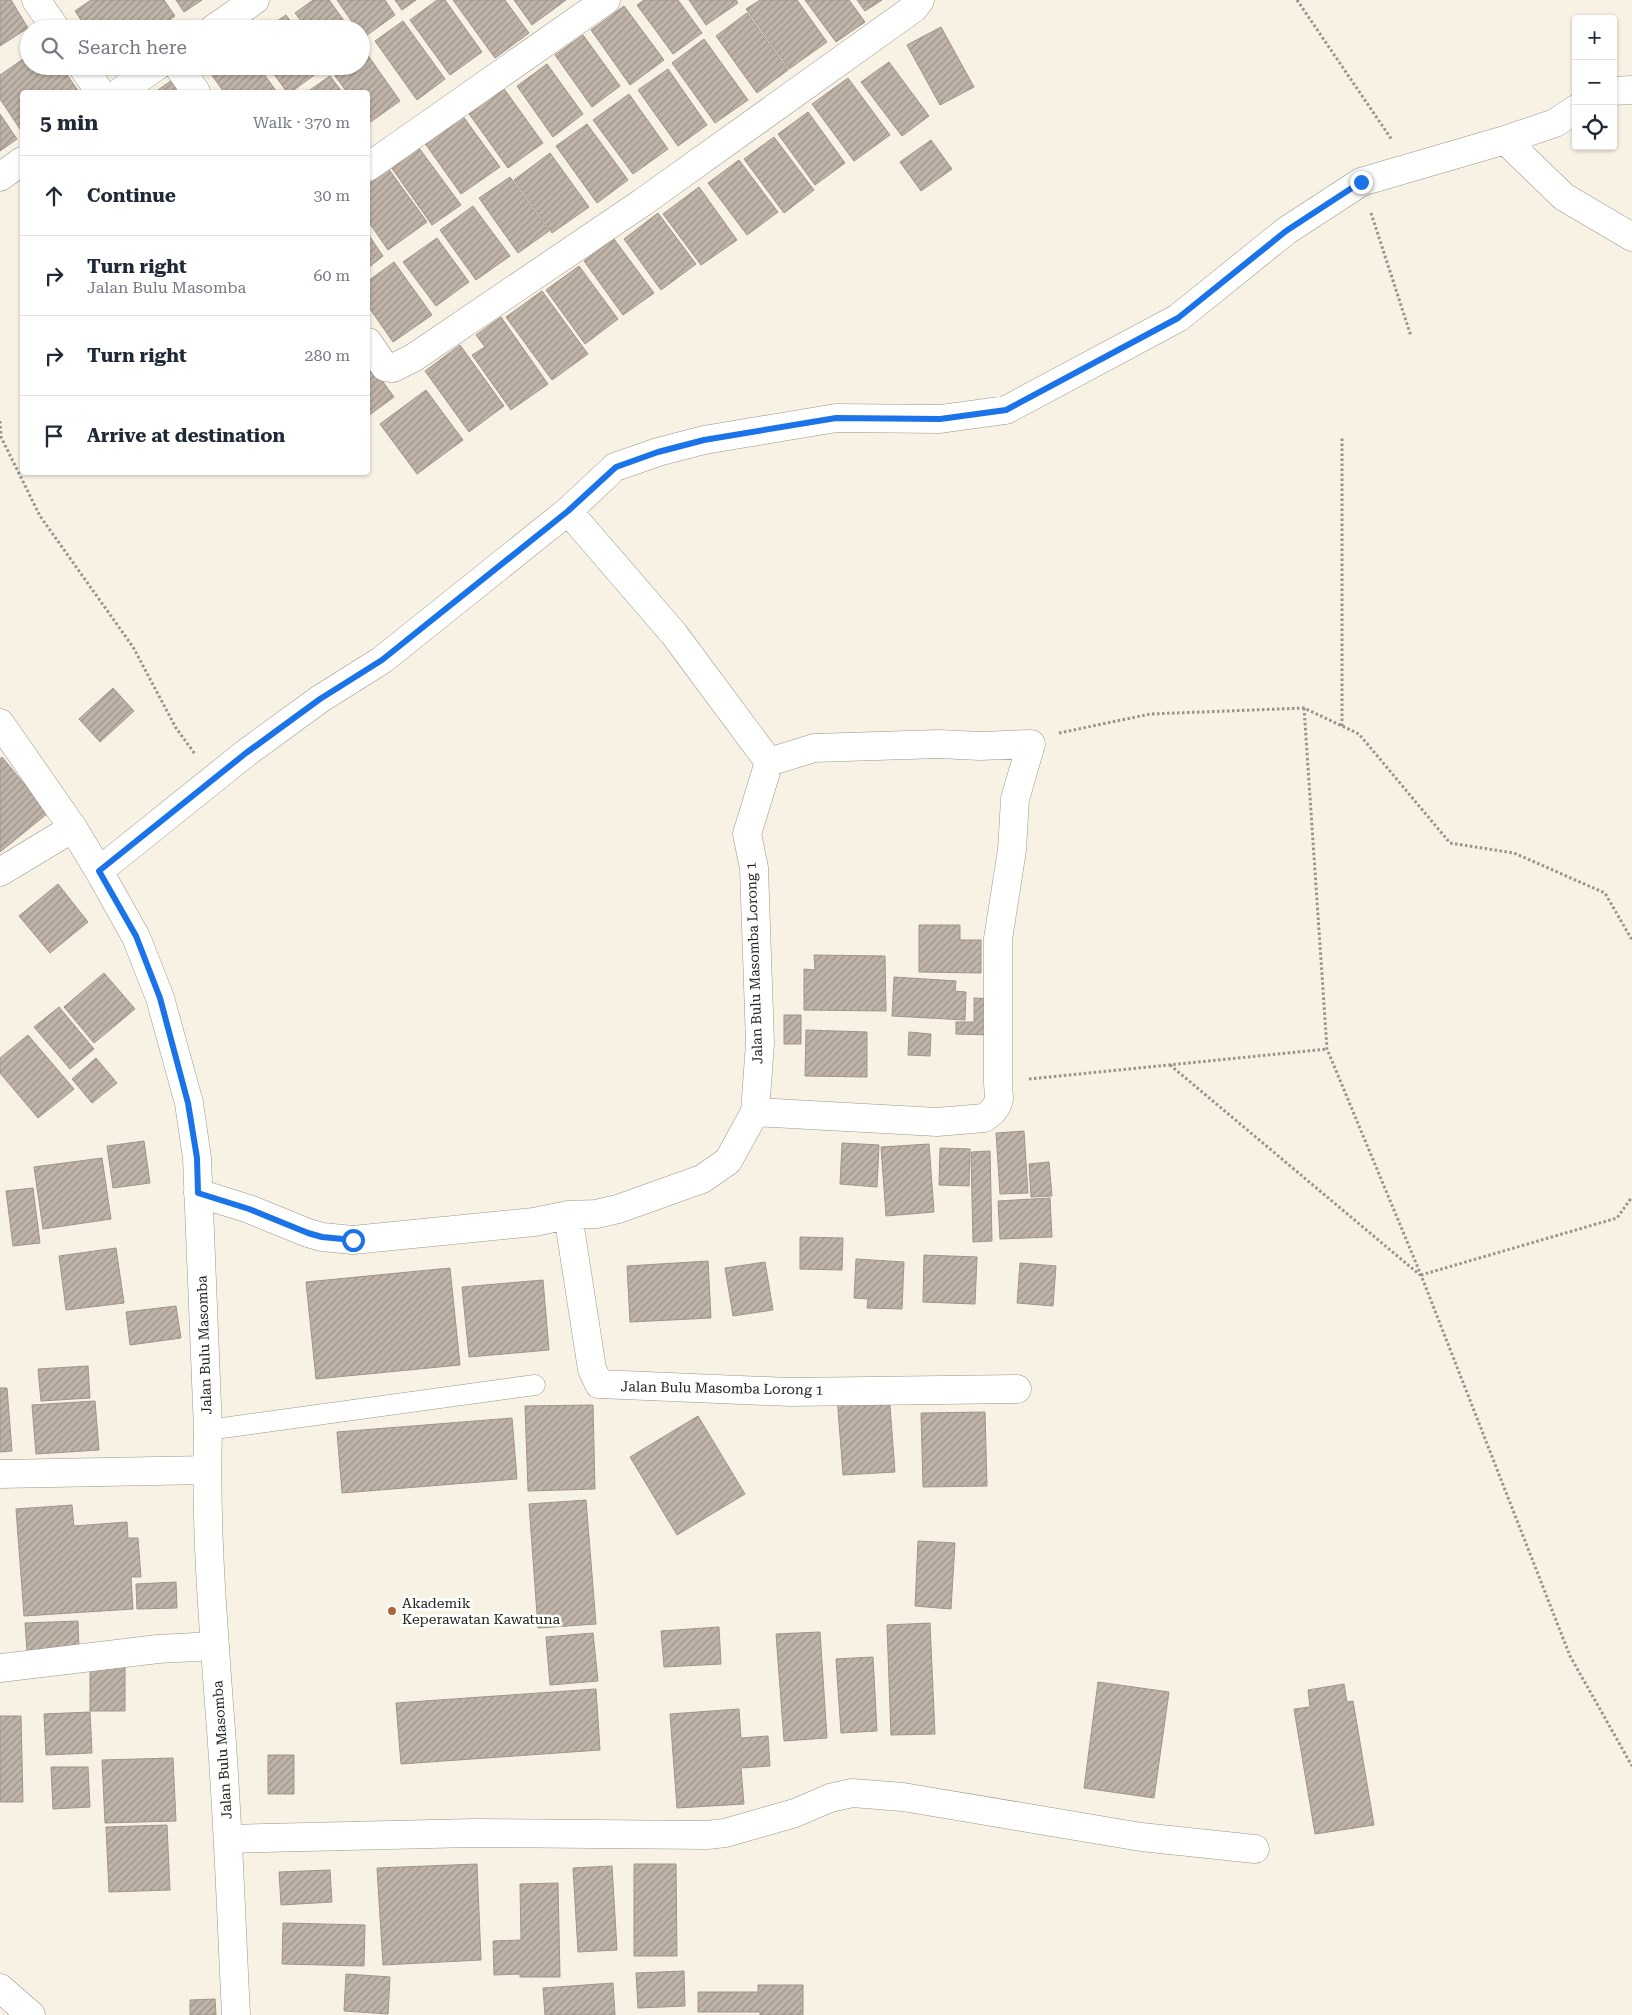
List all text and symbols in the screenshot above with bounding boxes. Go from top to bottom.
map controls [1572,15,1617,150]
button: + [1572,15,1617,60]
search box [20,20,370,75]
icon: search [38,34,66,62]
text: Search here [78,36,187,59]
button: − [1572,60,1617,105]
button: locate [1572,105,1617,150]
text: 5 min [40,111,98,135]
text: Walk · 370 m [253,113,350,132]
route end [1350,171,1373,194]
icon: ahead [40,182,68,210]
text: Continue [87,184,176,207]
text: 30 m [313,186,350,205]
text: Turn right [87,255,187,278]
icon: right [40,262,68,290]
text: 60 m [313,266,350,285]
text: Jalan Bulu Masomba [87,278,246,297]
icon: right [40,342,68,370]
text: Turn right [87,344,187,367]
text: 280 m [304,346,350,365]
icon: arrive [40,422,68,450]
text: Arrive at destination [87,424,285,447]
street label: Jalan Bulu Masomba Lorong 1 [742,861,766,1065]
route start [342,1229,365,1252]
street label: Jalan Bulu Masomba [194,1275,214,1415]
street label: Jalan Bulu Masomba Lorong 1 [621,1378,824,1398]
place label: Akademik Keperawatan Kawatuna [402,1595,561,1627]
marker: Akademik Keperawatan Kawatuna [386,1605,398,1617]
street label: Jalan Bulu Masomba [209,1680,235,1820]

